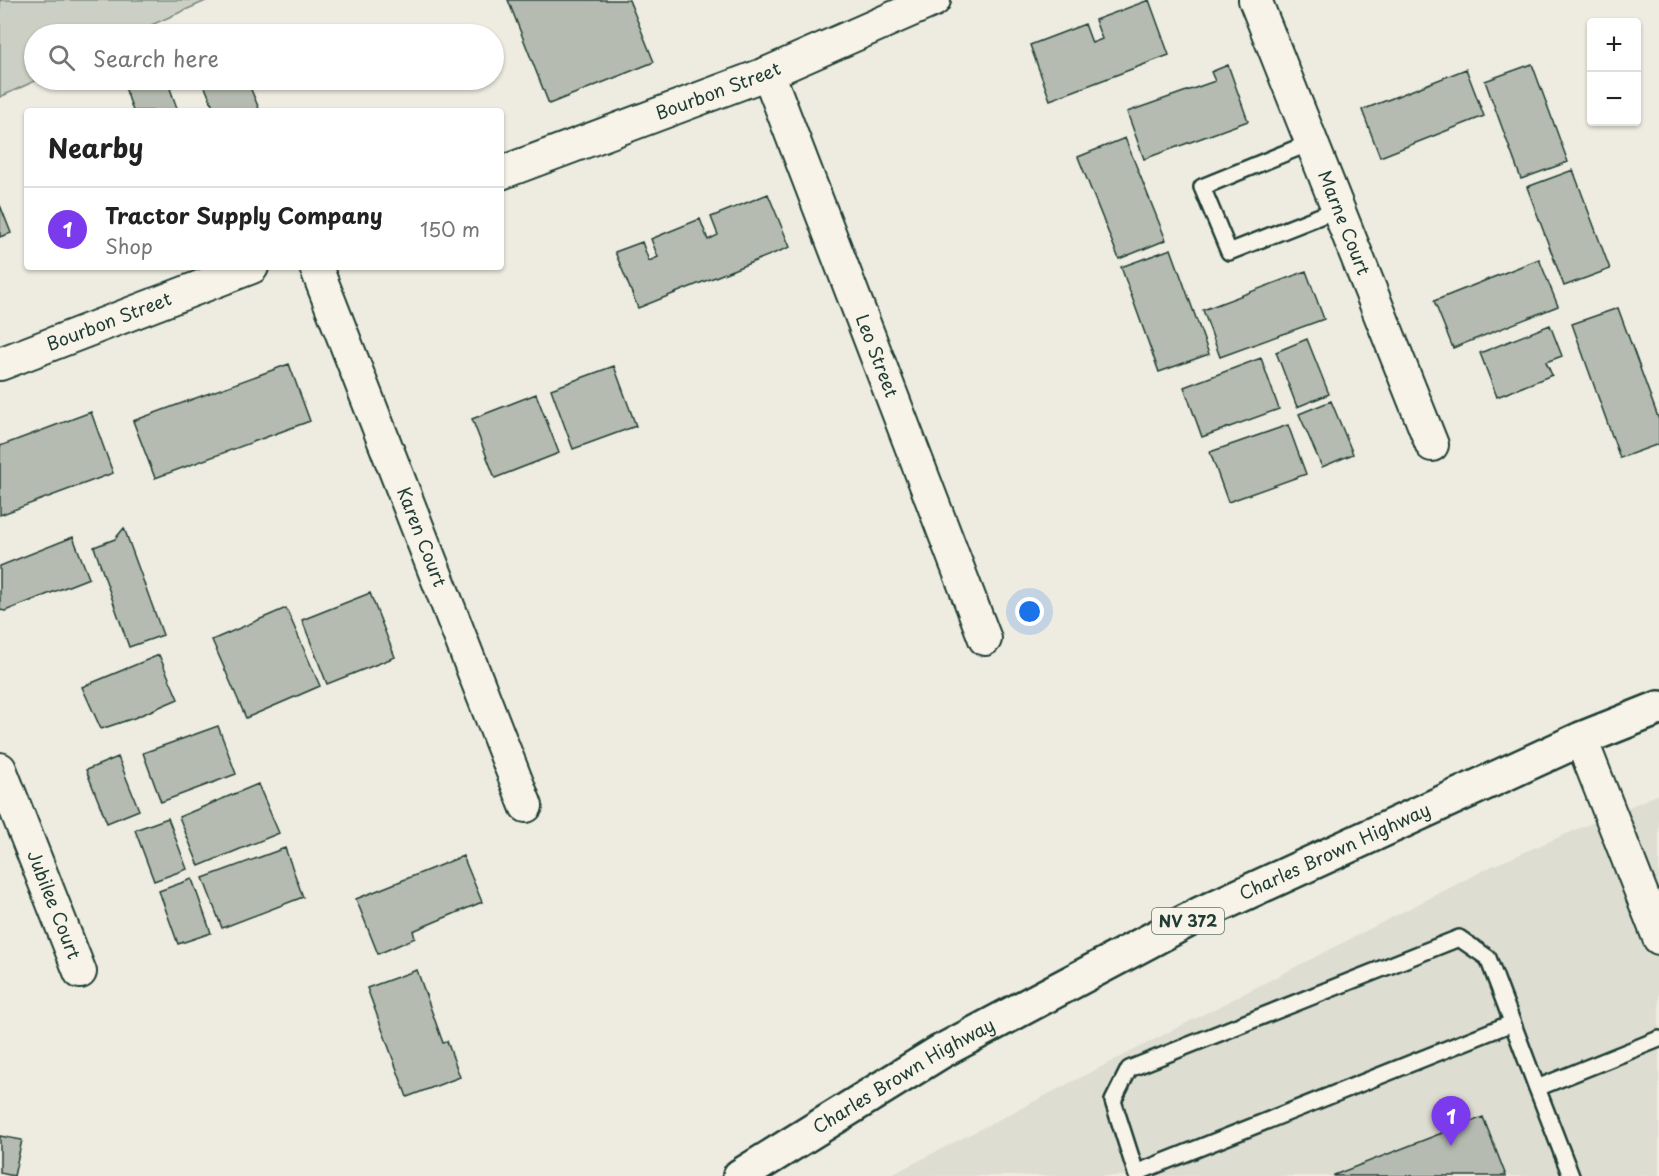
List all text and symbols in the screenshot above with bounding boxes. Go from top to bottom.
map controls [1587,18,1641,126]
button: + [1587,18,1641,72]
search box [24,24,504,90]
icon: search [45,41,78,74]
text: Search here [93,41,219,74]
street label: Bourbon Street [651,54,785,126]
button: − [1587,72,1641,126]
text: Nearby [48,128,143,167]
street label: Marne Court [1312,166,1378,279]
text: Tractor Supply Company [105,198,383,231]
text: 1 [63,214,72,244]
text: 150 m [420,214,480,244]
text: Shop [105,231,153,261]
street label: Bourbon Street [42,284,175,357]
street label: Leo Street [850,310,906,401]
street label: Karen Court [391,483,454,590]
your location [1015,597,1044,626]
street label: Charles Brown Highway [1234,795,1434,906]
street label: Jubilee Court [21,846,89,963]
road number: NV 372 [1152,908,1224,934]
street label: Charles Brown Highway [807,1010,999,1140]
pin: 1 [1432,1096,1470,1146]

